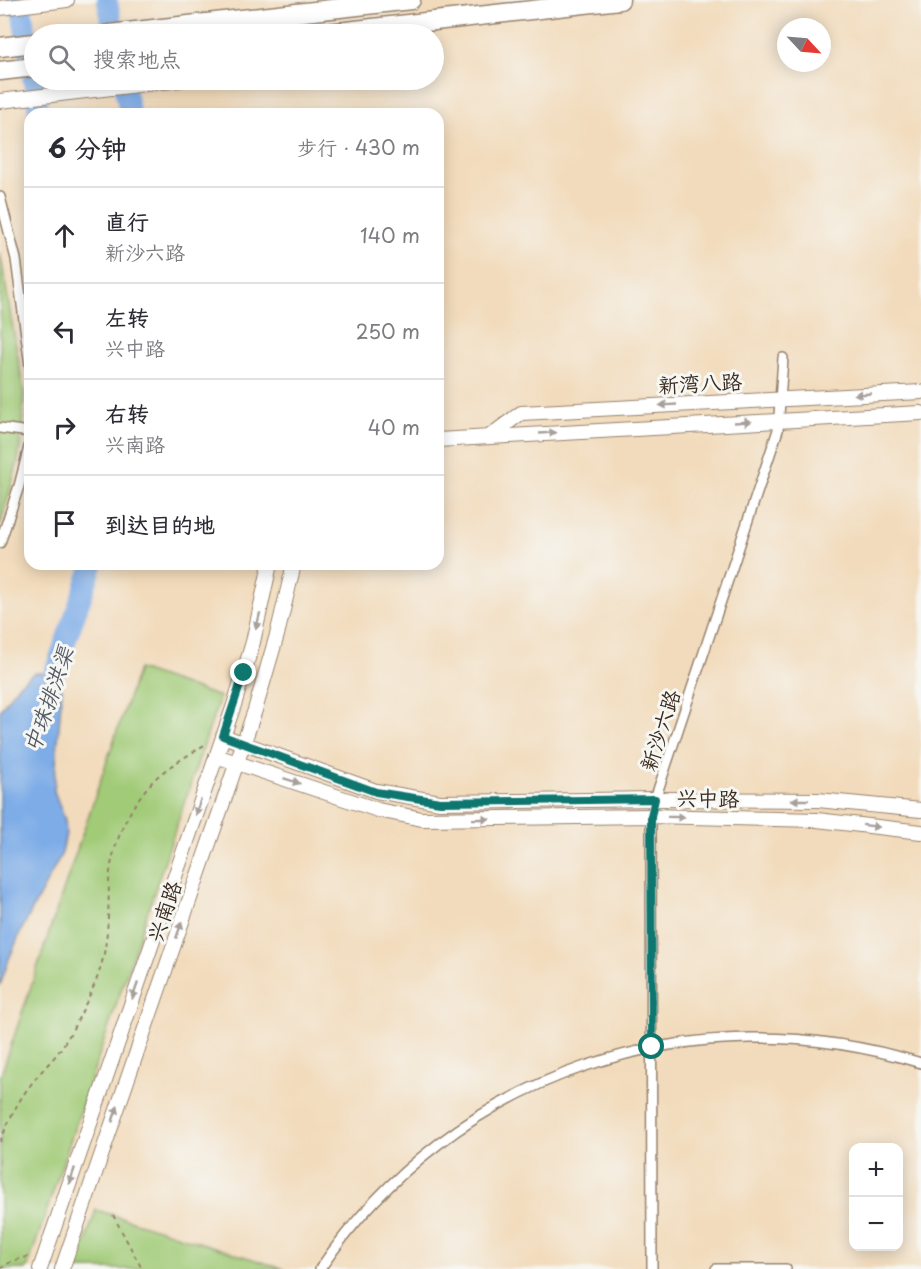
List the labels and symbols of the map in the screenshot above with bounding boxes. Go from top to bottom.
north arrow [777,18,831,72]
street label: 新湾八路 [657,364,743,400]
one-way arrow [853,389,872,399]
one-way arrow [658,400,677,410]
one-way arrow [733,418,752,427]
one-way arrow [539,429,558,438]
one-way arrow [253,612,263,631]
water label: 中珠排洪渠 [13,640,81,756]
route end [230,659,256,685]
street label: 新沙六路 [631,685,687,775]
one-way arrow [283,777,301,787]
street label: 兴中路 [676,780,740,814]
one-way arrow [791,795,810,805]
one-way arrow [193,798,203,816]
one-way arrow [667,812,686,822]
one-way arrow [472,814,491,823]
one-way arrow [861,822,880,831]
street label: 兴南路 [138,876,188,946]
one-way arrow [174,921,184,939]
one-way arrow [130,982,139,1000]
route start [638,1033,664,1059]
one-way arrow [111,1105,121,1123]
one-way arrow [66,1167,76,1185]

